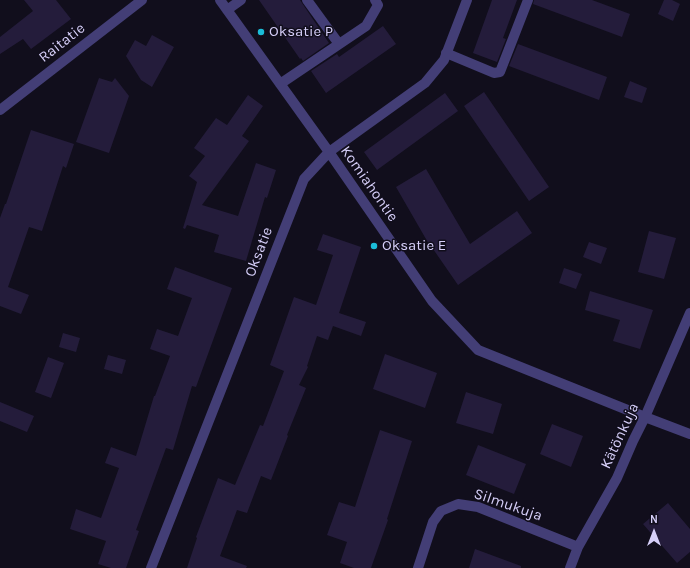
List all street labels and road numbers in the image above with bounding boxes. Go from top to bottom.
street label: Raitatie [35,19,89,67]
street label: Komiahontie [336,143,402,225]
street label: Oksatie [241,224,277,280]
street label: Kätönkuja [597,400,643,472]
street label: Silmukuja [471,485,545,525]

